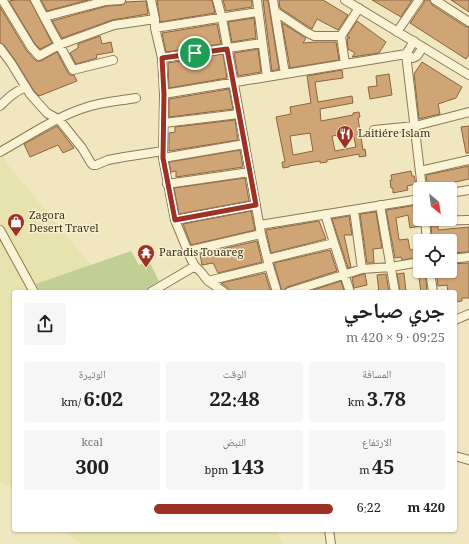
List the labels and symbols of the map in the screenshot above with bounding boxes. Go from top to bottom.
pin [178,36,212,70]
restaurant icon: Laitiére Islam [335,124,355,149]
place label: Laitiére Islam [358,125,431,144]
north arrow [413,182,457,226]
place label: Zagora Desert Travel [29,207,99,239]
shop icon: Zagora Desert Travel [6,212,26,237]
temple icon: Paradis Touareg [136,243,156,268]
place label: Paradis Touareg [159,244,243,263]

